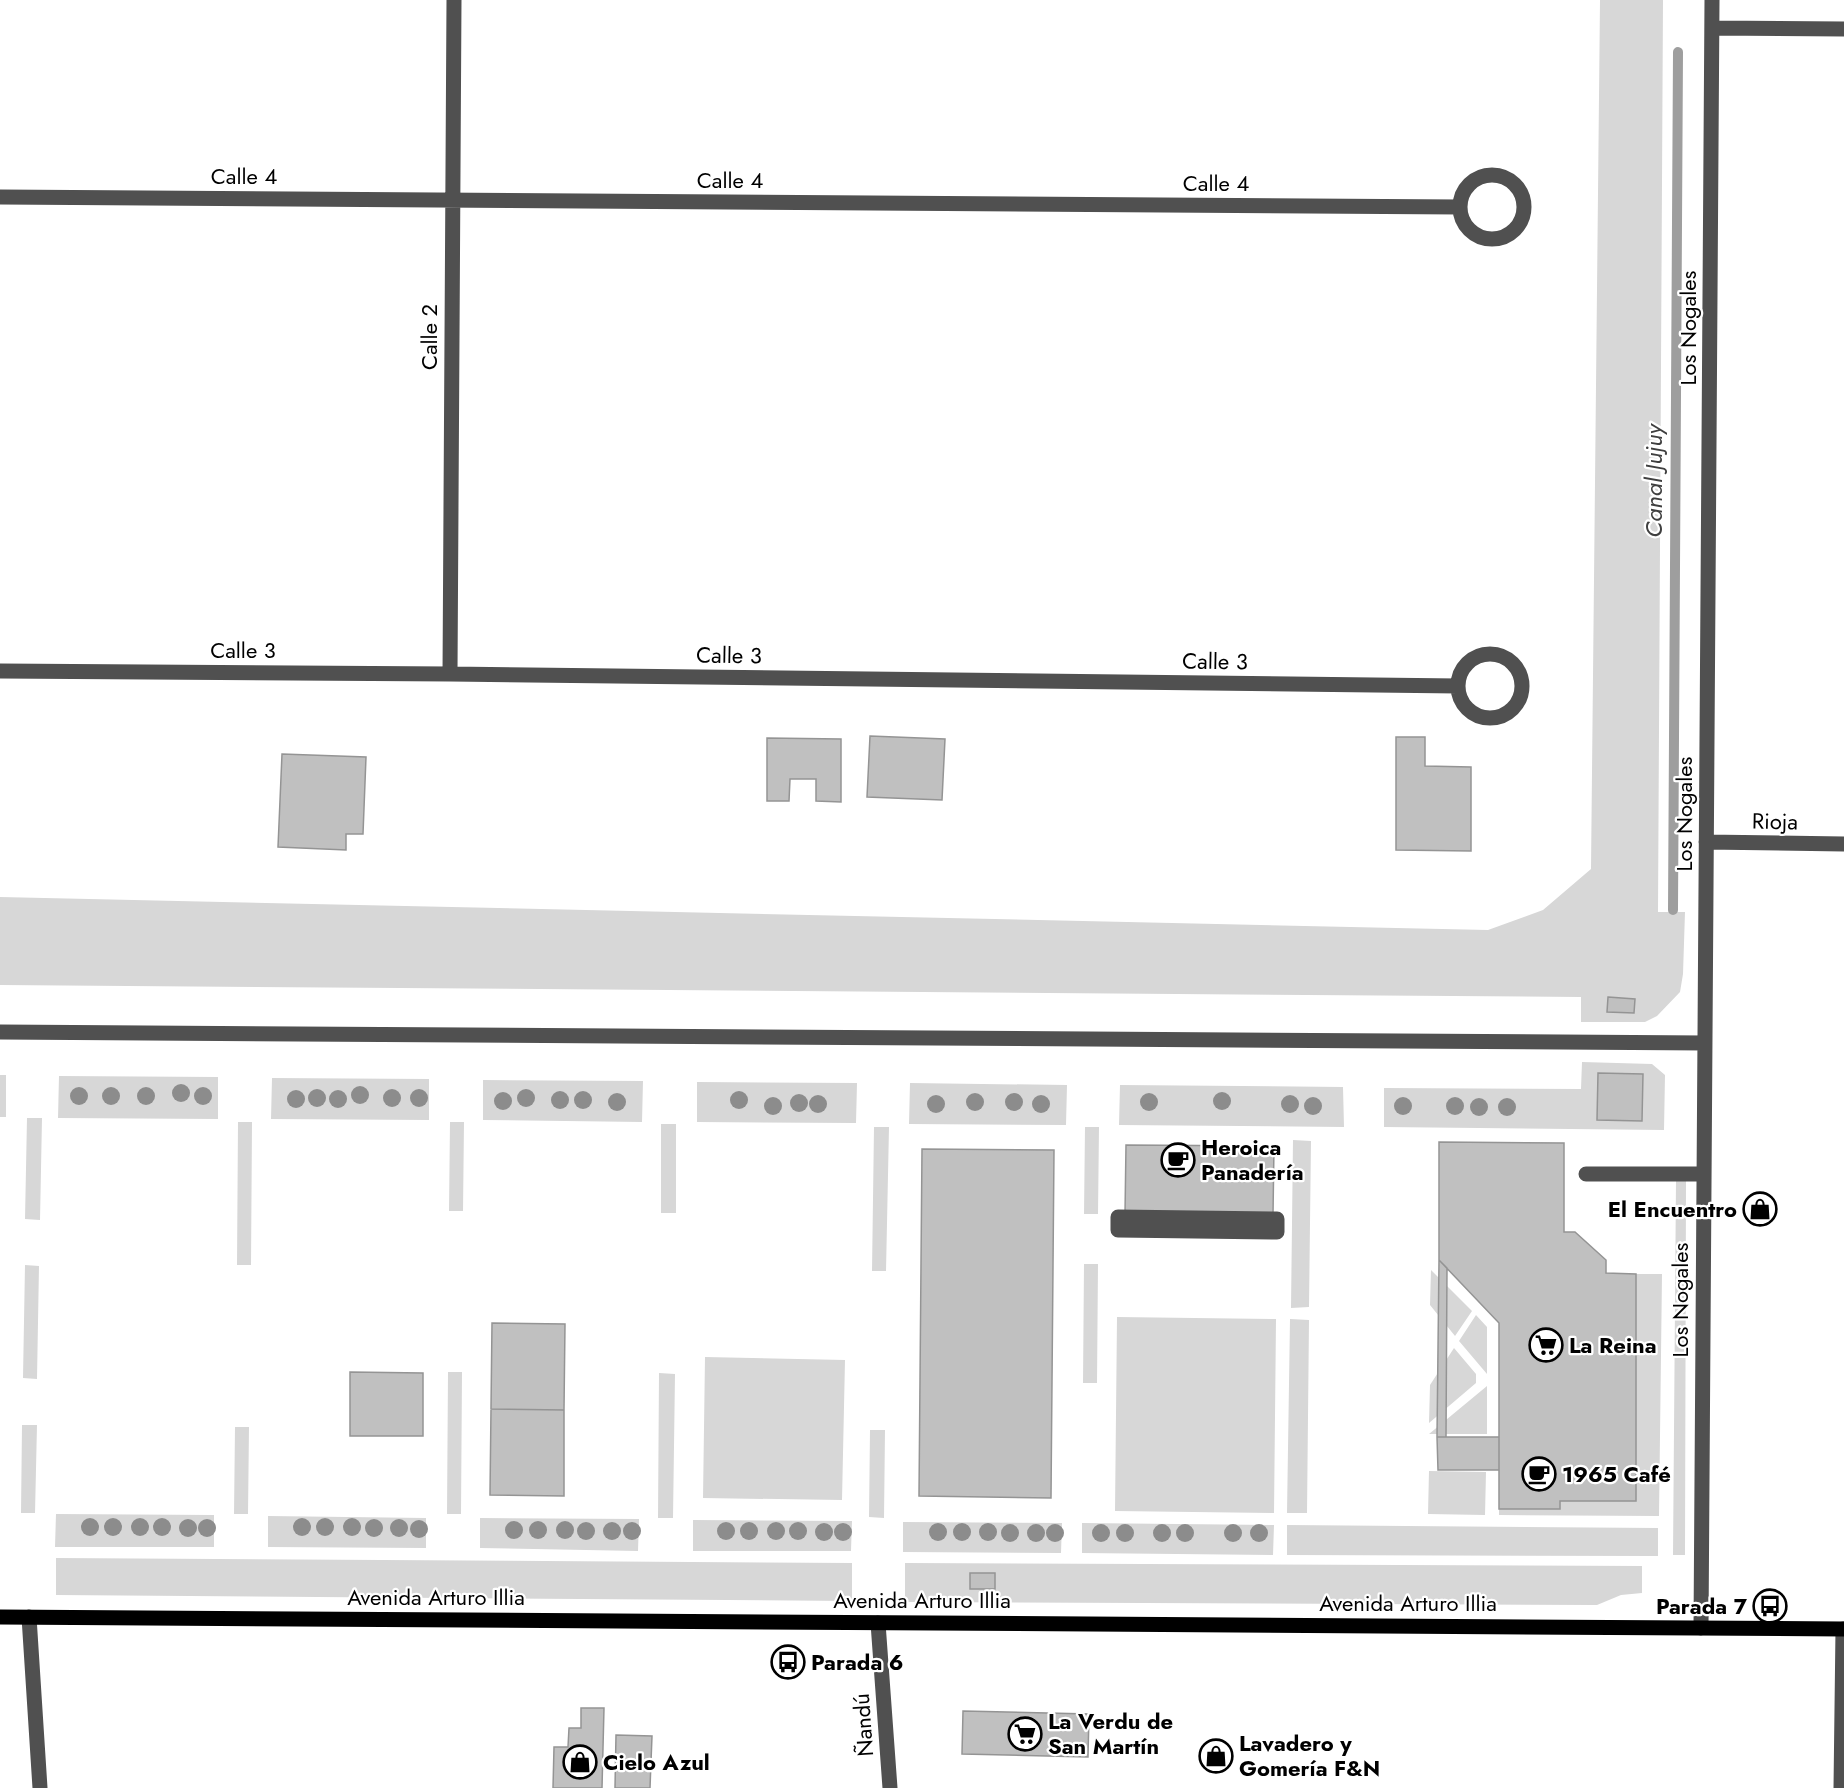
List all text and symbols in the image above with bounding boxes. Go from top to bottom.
street label: Calle 4 [211,160,277,192]
street label: Calle 4 [697,164,763,196]
street label: Calle 4 [1183,167,1249,199]
street label: Los Nogales [1672,270,1704,385]
street label: Calle 2 [413,304,445,370]
water label: Canal Jujuy [1636,423,1671,538]
street label: Calle 3 [210,634,276,666]
street label: Calle 3 [696,638,762,672]
street label: Calle 3 [1182,644,1248,678]
street label: Los Nogales [1668,756,1700,871]
street label: Rioja [1752,805,1798,837]
place label: Heroica Panadería [1201,1131,1304,1188]
cafe icon: Heroica Panadería [1160,1142,1196,1178]
shop icon: El Encuentro [1742,1191,1778,1227]
place label: El Encuentro [1608,1193,1737,1225]
street label: Los Nogales [1664,1242,1696,1357]
supermarket icon: La Reina [1528,1327,1564,1363]
place label: La Reina [1569,1329,1657,1361]
cafe icon: 1965 Café [1521,1456,1557,1492]
place label: 1965 Café [1562,1458,1671,1490]
street label: Avenida Arturo Illia [347,1581,525,1613]
street label: Avenida Arturo Illia [833,1584,1011,1616]
street label: Avenida Arturo Illia [1319,1587,1497,1619]
bus stop icon: Parada 7 [1752,1588,1788,1624]
place label: Parada 7 [1656,1590,1748,1622]
bus stop icon: Parada 6 [770,1644,806,1680]
place label: Parada 6 [811,1646,904,1678]
street label: Ñandú [845,1692,881,1758]
place label: La Verdu de San Martín [1048,1705,1173,1762]
supermarket icon: La Verdu de San Martín [1007,1716,1043,1752]
place label: Lavadero y Gomería F&N [1239,1727,1380,1784]
shop icon: Lavadero y Gomería F&N [1198,1738,1234,1774]
shop icon: Cielo Azul [562,1744,598,1780]
place label: Cielo Azul [603,1746,710,1778]

